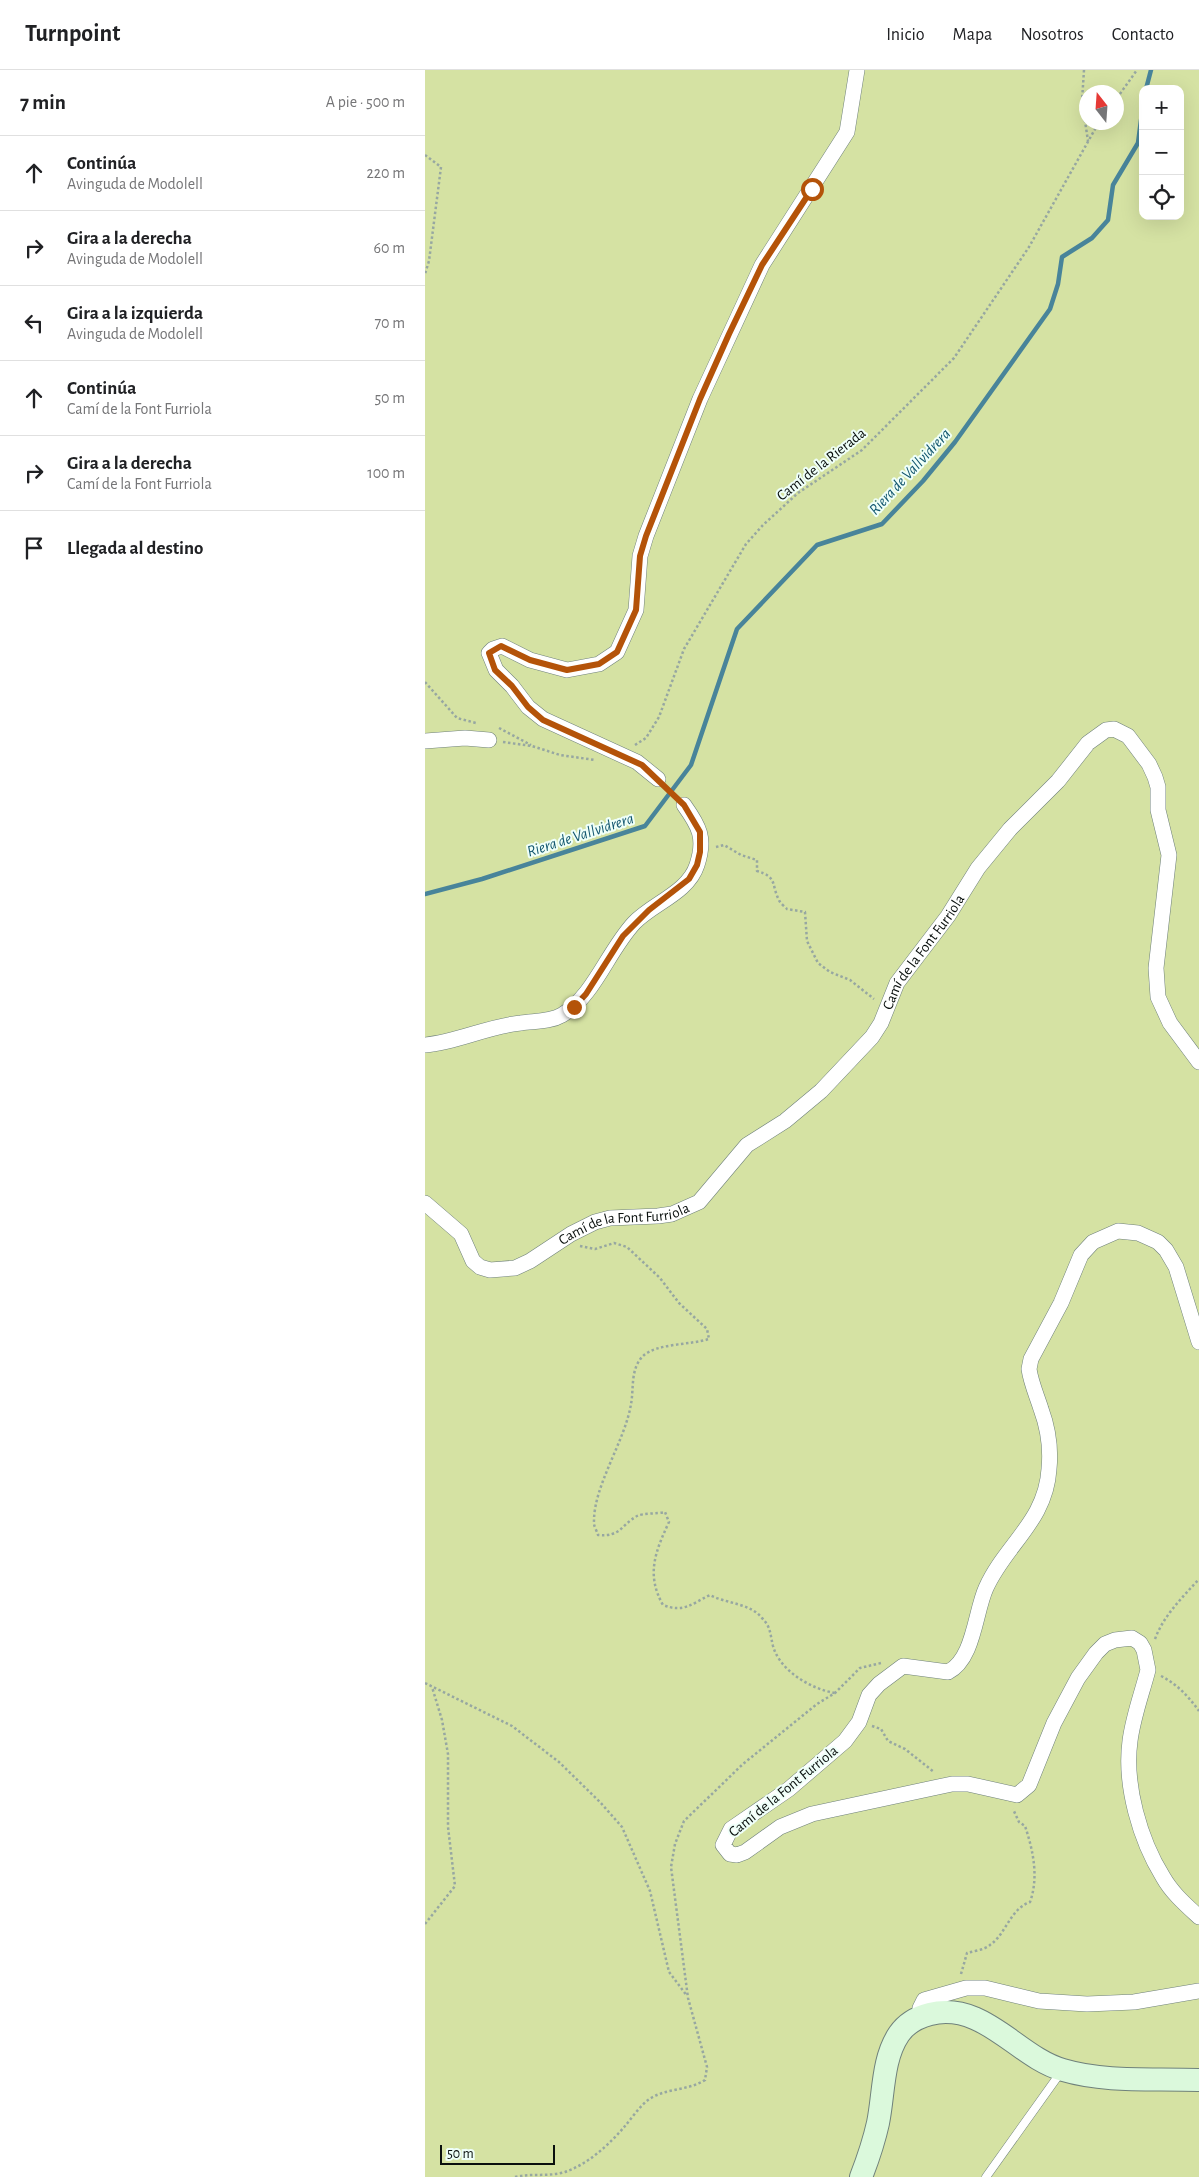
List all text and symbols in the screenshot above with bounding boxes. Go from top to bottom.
text: Turnpoint [25,22,120,46]
text: Inicio [886,26,925,44]
text: Mapa [953,26,992,44]
text: Nosotros [1020,26,1084,44]
text: Contacto [1112,26,1174,44]
north arrow [1079,85,1124,130]
map controls [1139,85,1184,220]
button: + [1139,85,1184,130]
text: 7 min [20,92,66,113]
text: A pie · 500 m [326,94,405,110]
button: − [1139,130,1184,175]
text: Continúa [67,154,136,173]
icon: ahead [20,159,48,187]
text: 220 m [367,165,405,181]
button: locate [1139,175,1184,220]
text: Avinguda de Modolell [67,176,203,192]
route start [801,178,824,201]
text: Gira a la derecha [67,229,192,248]
icon: right [20,234,48,262]
text: 60 m [374,240,405,256]
text: Avinguda de Modolell [67,251,203,267]
text: Gira a la izquierda [67,304,203,323]
icon: left [20,309,48,337]
text: 70 m [374,315,405,331]
text: Avinguda de Modolell [67,326,203,342]
text: Continúa [67,379,136,398]
icon: ahead [20,384,48,412]
text: 50 m [374,390,405,406]
text: Camí de la Font Furriola [67,401,212,417]
street label: Camí de la Rierada [774,425,869,504]
water label: Riera de Vallvidrera [866,426,953,518]
text: Gira a la derecha [67,454,192,473]
icon: right [20,459,48,487]
text: 100 m [367,465,405,481]
text: Camí de la Font Furriola [67,476,212,492]
icon: arrive [20,534,48,562]
text: Llegada al destino [67,539,204,558]
water label: Riera de Vallvidrera [525,810,636,860]
street label: Camí de la Font Furriola [880,892,968,1012]
route end [563,996,586,1019]
street label: Camí de la Font Furriola [556,1200,692,1248]
street label: Camí de la Font Furriola [726,1743,841,1840]
scale bar [440,2142,555,2165]
text: 50 m [447,2147,474,2161]

